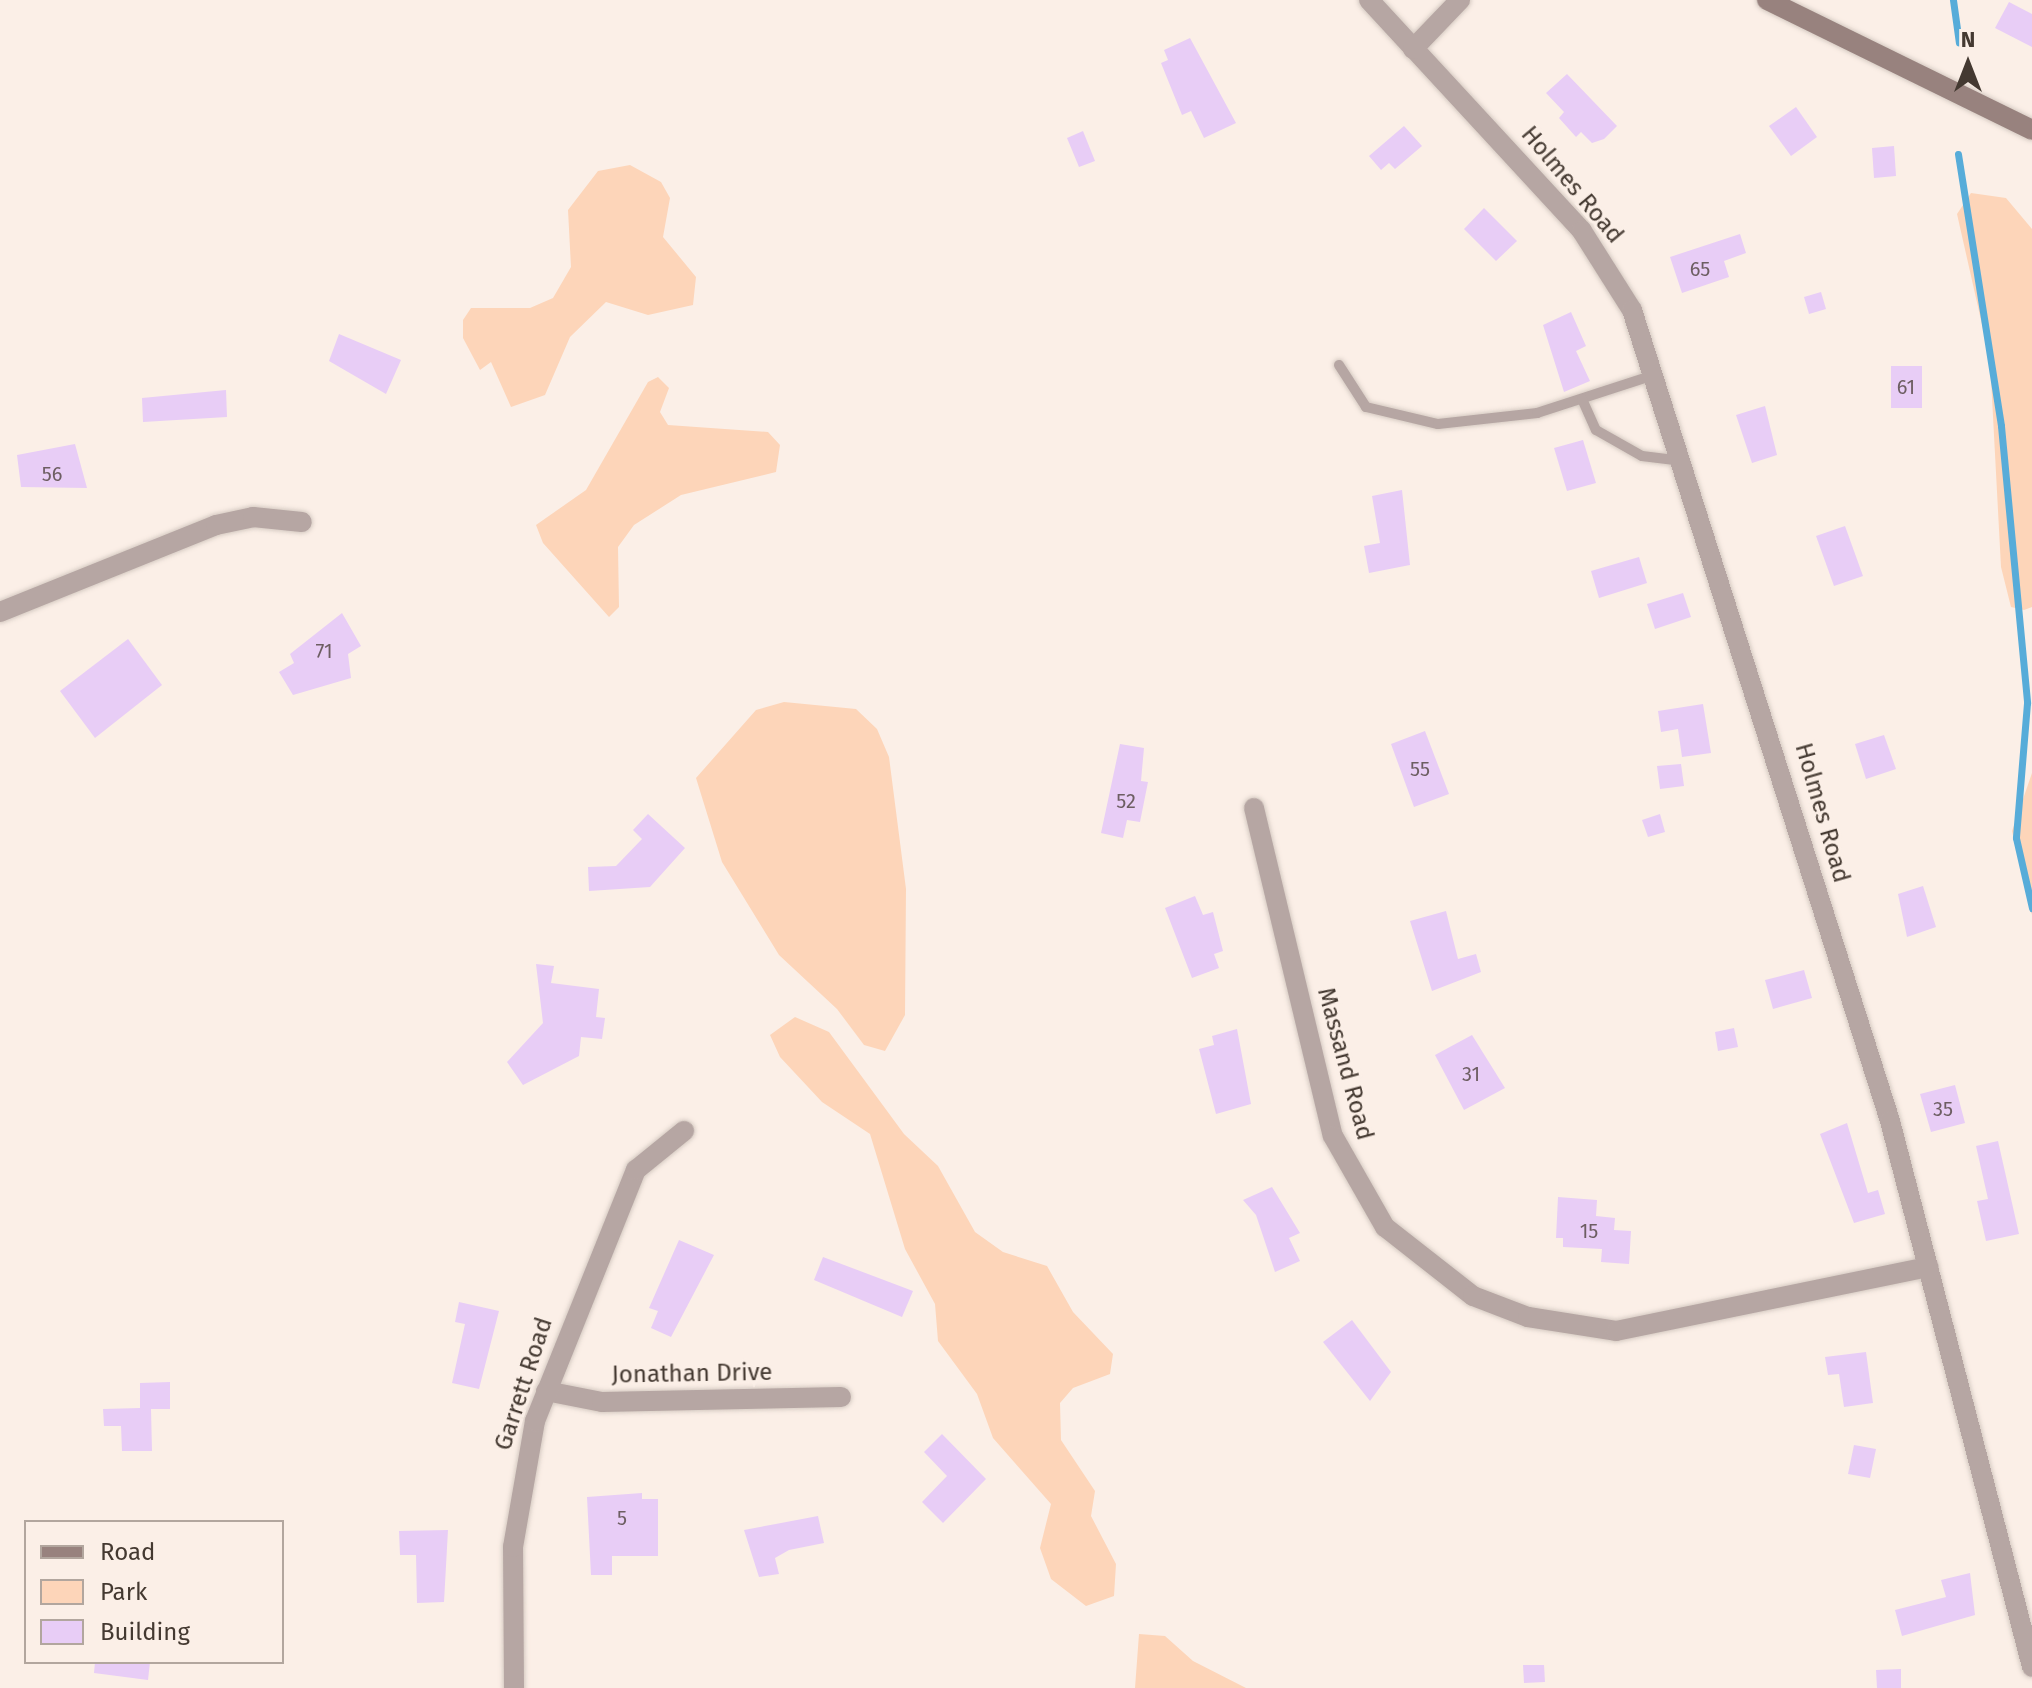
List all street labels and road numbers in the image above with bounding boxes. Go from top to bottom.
street label: Holmes Road [1515,121,1629,249]
street label: Holmes Road [1788,740,1856,886]
street label: Massand Road [1311,985,1379,1143]
street label: Garrett Road [489,1314,559,1454]
street label: Jonathan Drive [611,1358,773,1390]

